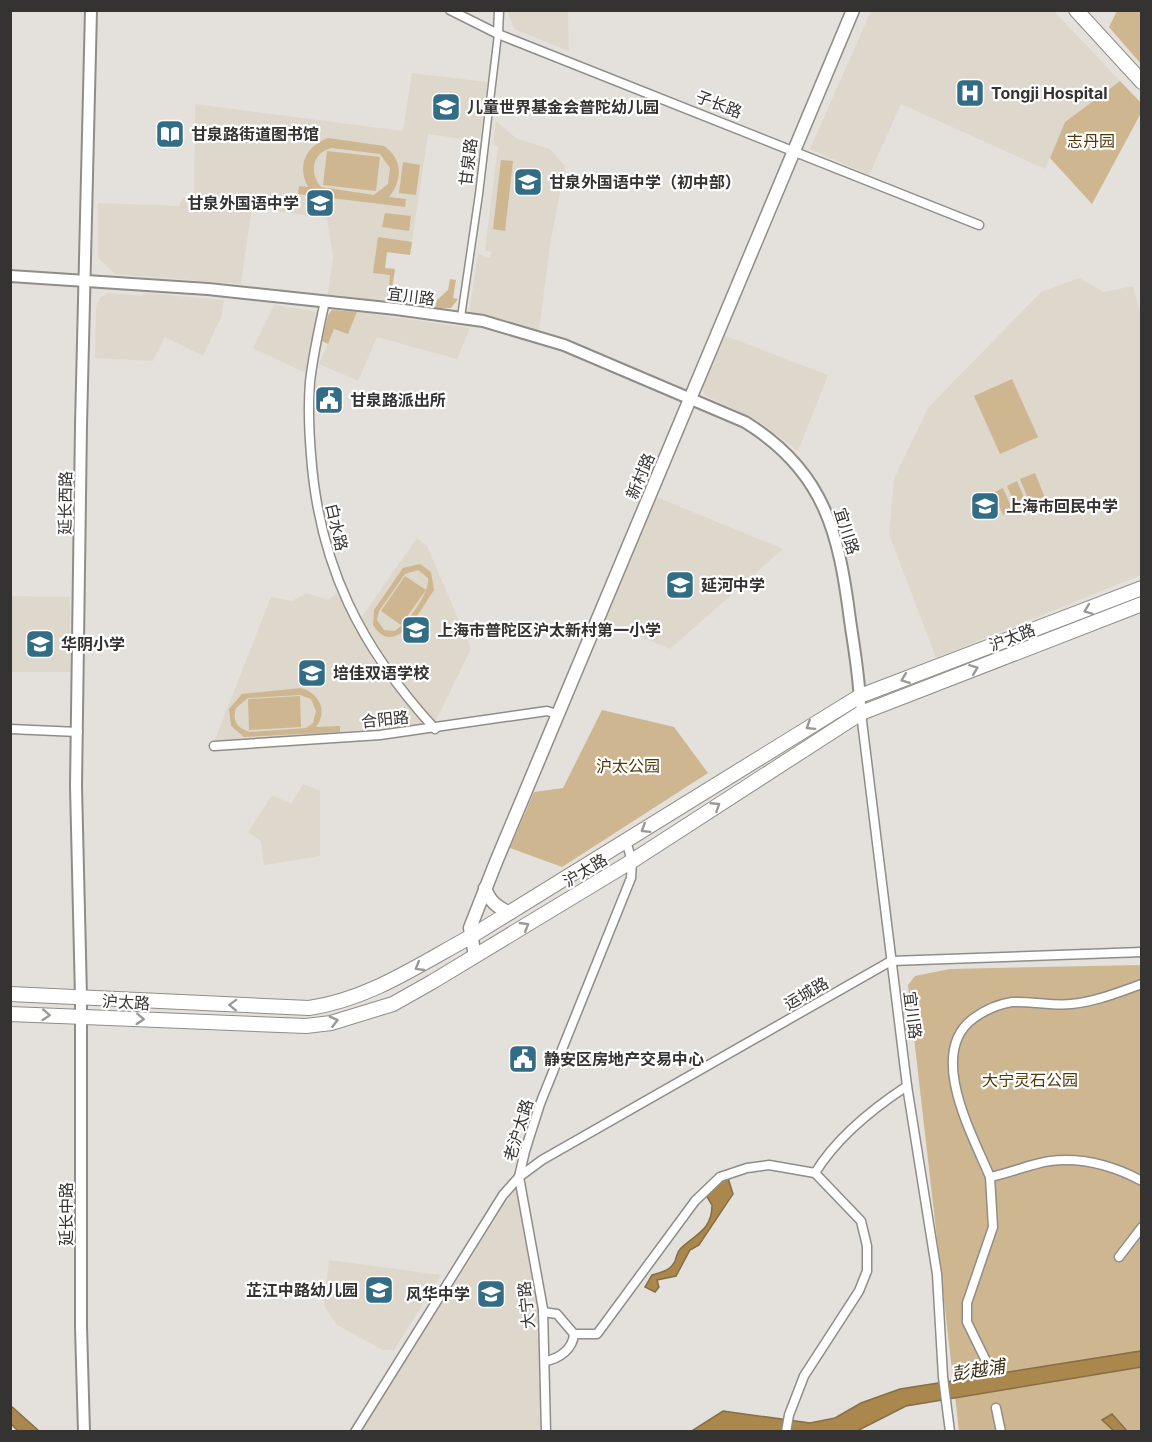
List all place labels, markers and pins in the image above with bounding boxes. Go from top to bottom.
hospital icon: Tongji Hospital [954,77,986,109]
place label: Tongji Hospital [991,83,1108,103]
school or university icon: 儿童世界基金会普陀幼儿园 [430,91,462,123]
place label: 儿童世界基金会普陀幼儿园 [467,97,659,117]
library icon: 甘泉路街道图书馆 [154,118,186,150]
place label: 甘泉路街道图书馆 [191,124,319,144]
school or university icon: 甘泉外国语中学（初中部） [512,166,544,198]
place label: 甘泉外国语中学（初中部） [549,172,741,192]
school or university icon: 甘泉外国语中学 [304,187,336,219]
place label: 甘泉外国语中学 [187,193,299,213]
public building icon: 甘泉路派出所 [313,384,345,416]
place label: 甘泉路派出所 [350,390,446,410]
school or university icon: 上海市回民中学 [969,490,1001,522]
place label: 上海市回民中学 [1006,496,1118,516]
school or university icon: 延河中学 [664,569,696,601]
place label: 延河中学 [701,575,765,595]
school or university icon: 上海市普陀区沪太新村第一小学 [400,614,432,646]
place label: 上海市普陀区沪太新村第一小学 [437,620,661,640]
school or university icon: 华阴小学 [24,628,56,660]
place label: 华阴小学 [61,634,125,654]
school or university icon: 培佳双语学校 [296,657,328,689]
place label: 培佳双语学校 [333,663,430,683]
public building icon: 静安区房地产交易中心 [507,1043,539,1075]
place label: 静安区房地产交易中心 [544,1049,704,1069]
school or university icon: 芷江中路幼儿园 [363,1274,395,1306]
school or university icon: 风华中学 [475,1278,507,1310]
place label: 芷江中路幼儿园 [246,1280,358,1300]
place label: 风华中学 [406,1284,470,1304]

